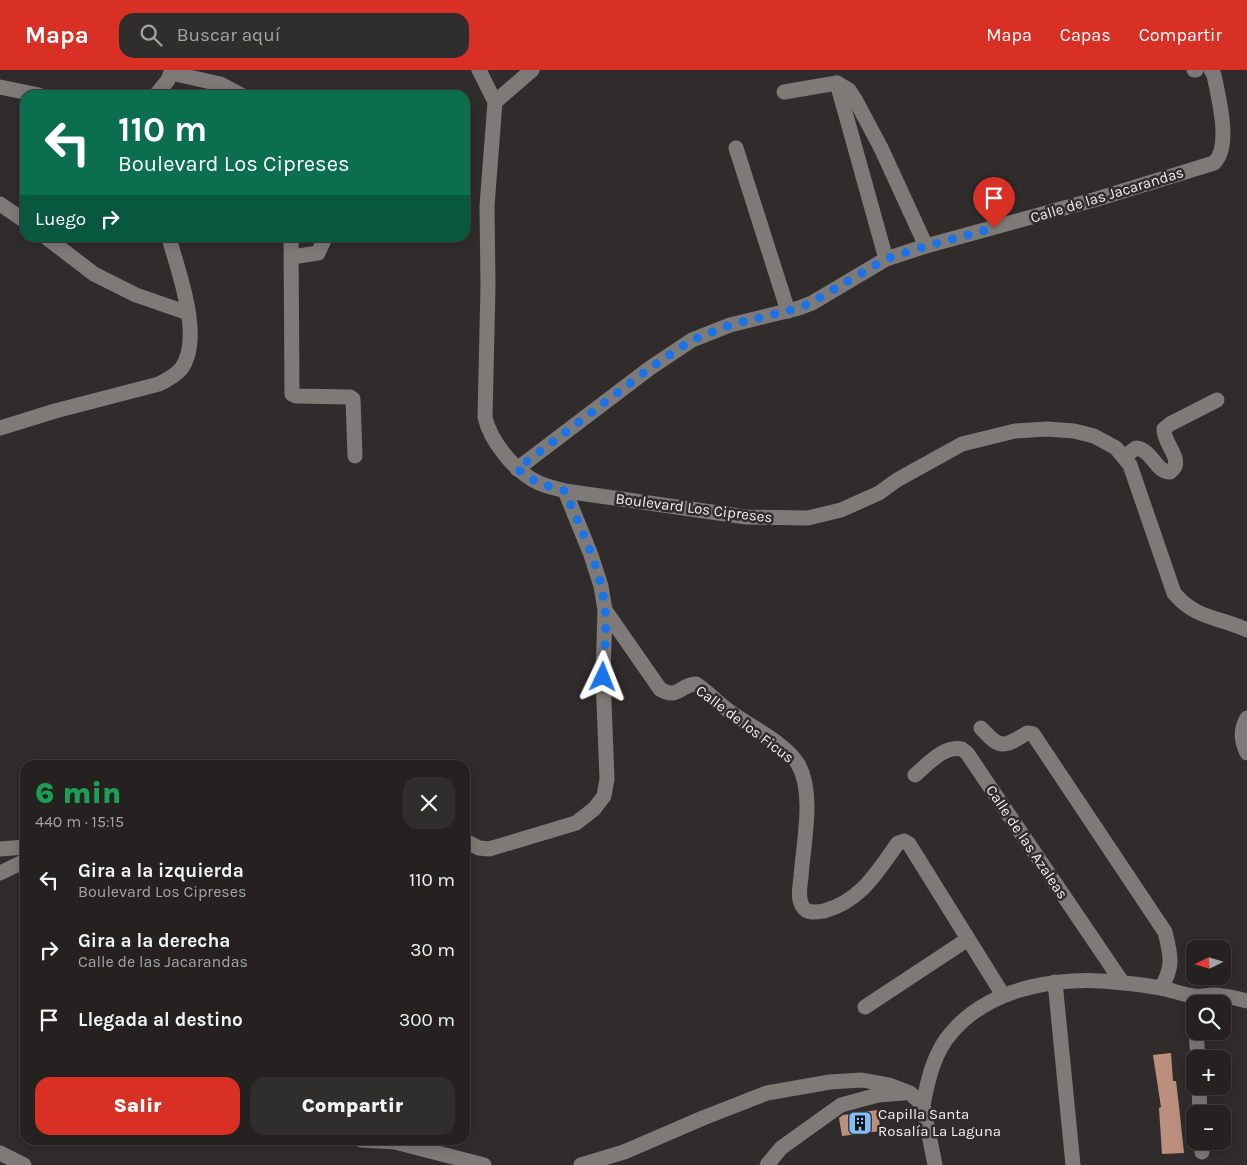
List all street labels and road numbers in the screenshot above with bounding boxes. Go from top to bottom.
street label: Calle de las Jacarandas [1028,163,1186,227]
street label: Boulevard Los Cipreses [615,489,773,527]
street label: Calle de los Ficus [692,681,798,767]
street label: Calle de las Azaleas [982,782,1072,902]

